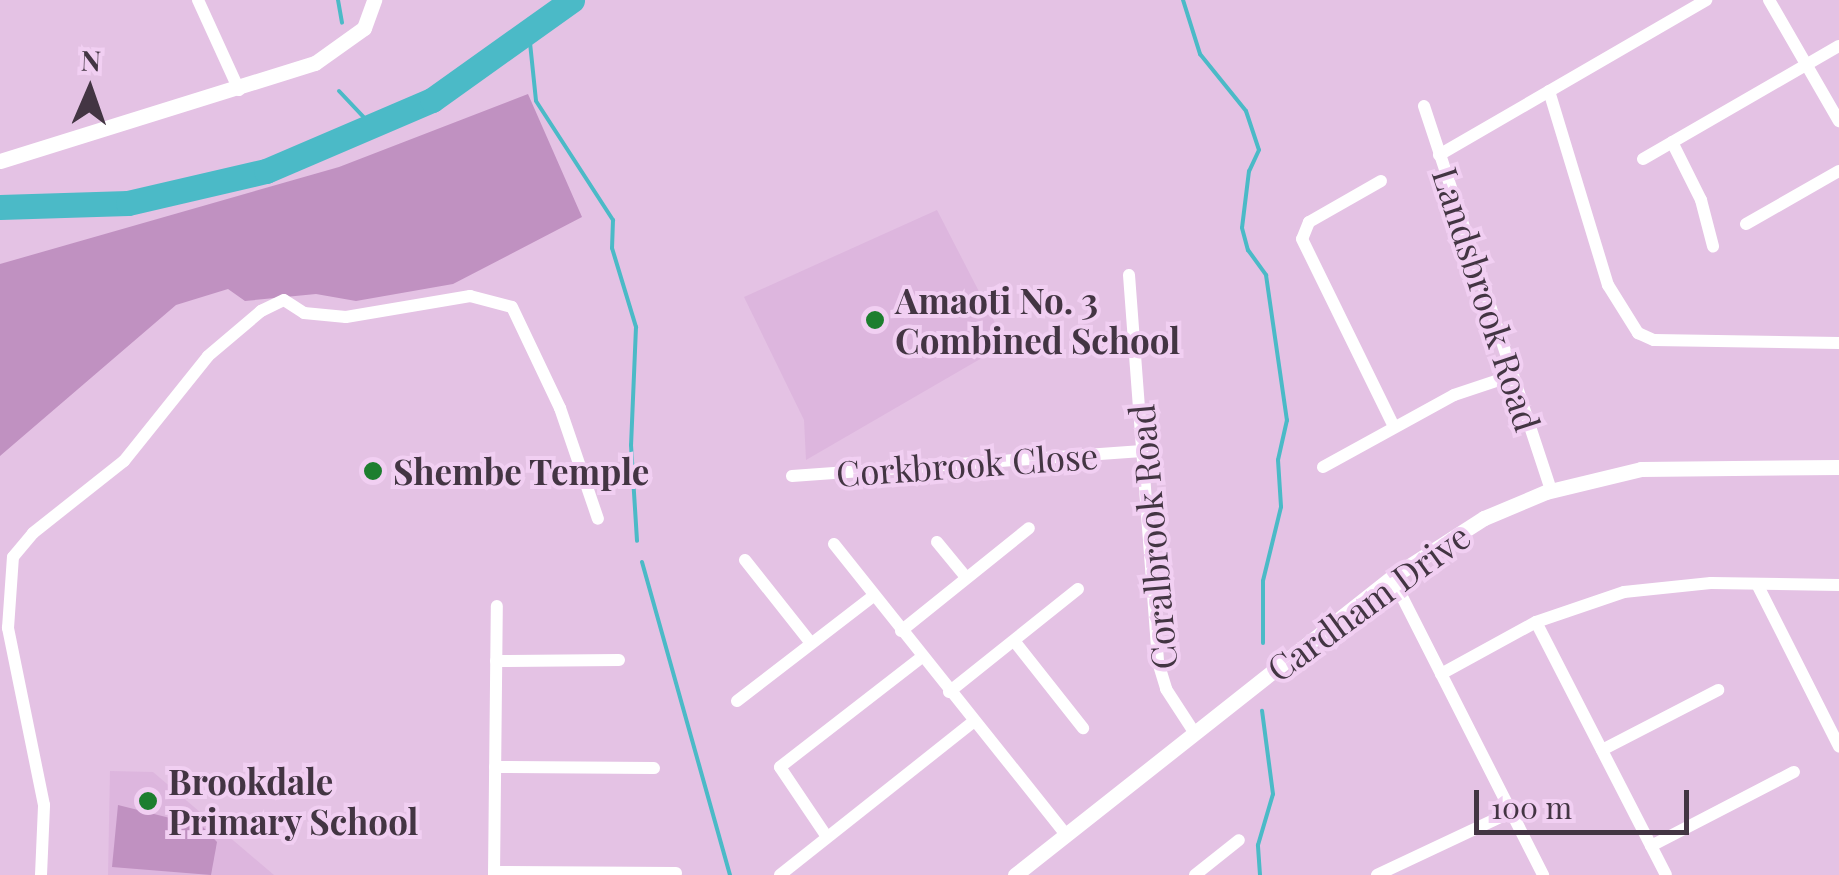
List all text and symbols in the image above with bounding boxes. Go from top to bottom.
north arrow [40,40,140,140]
text: N [80,41,102,78]
street label: Landsbrook Road [1425,162,1549,436]
place label: Amaoti No. 3 Combined School [895,279,1180,361]
marker: Amaoti No. 3 Combined School [864,309,886,331]
street label: Coralbrook Road [1119,402,1185,672]
street label: Corkbrook Close [834,434,1100,494]
place label: Shembe Temple [393,450,650,492]
marker: Shembe Temple [362,460,384,482]
street label: Cardham Drive [1259,514,1477,690]
place label: Brookdale Primary School [168,760,419,842]
scale bar [1479,770,1694,832]
text: 100 m [1491,787,1572,827]
marker: Brookdale Primary School [137,790,159,812]

